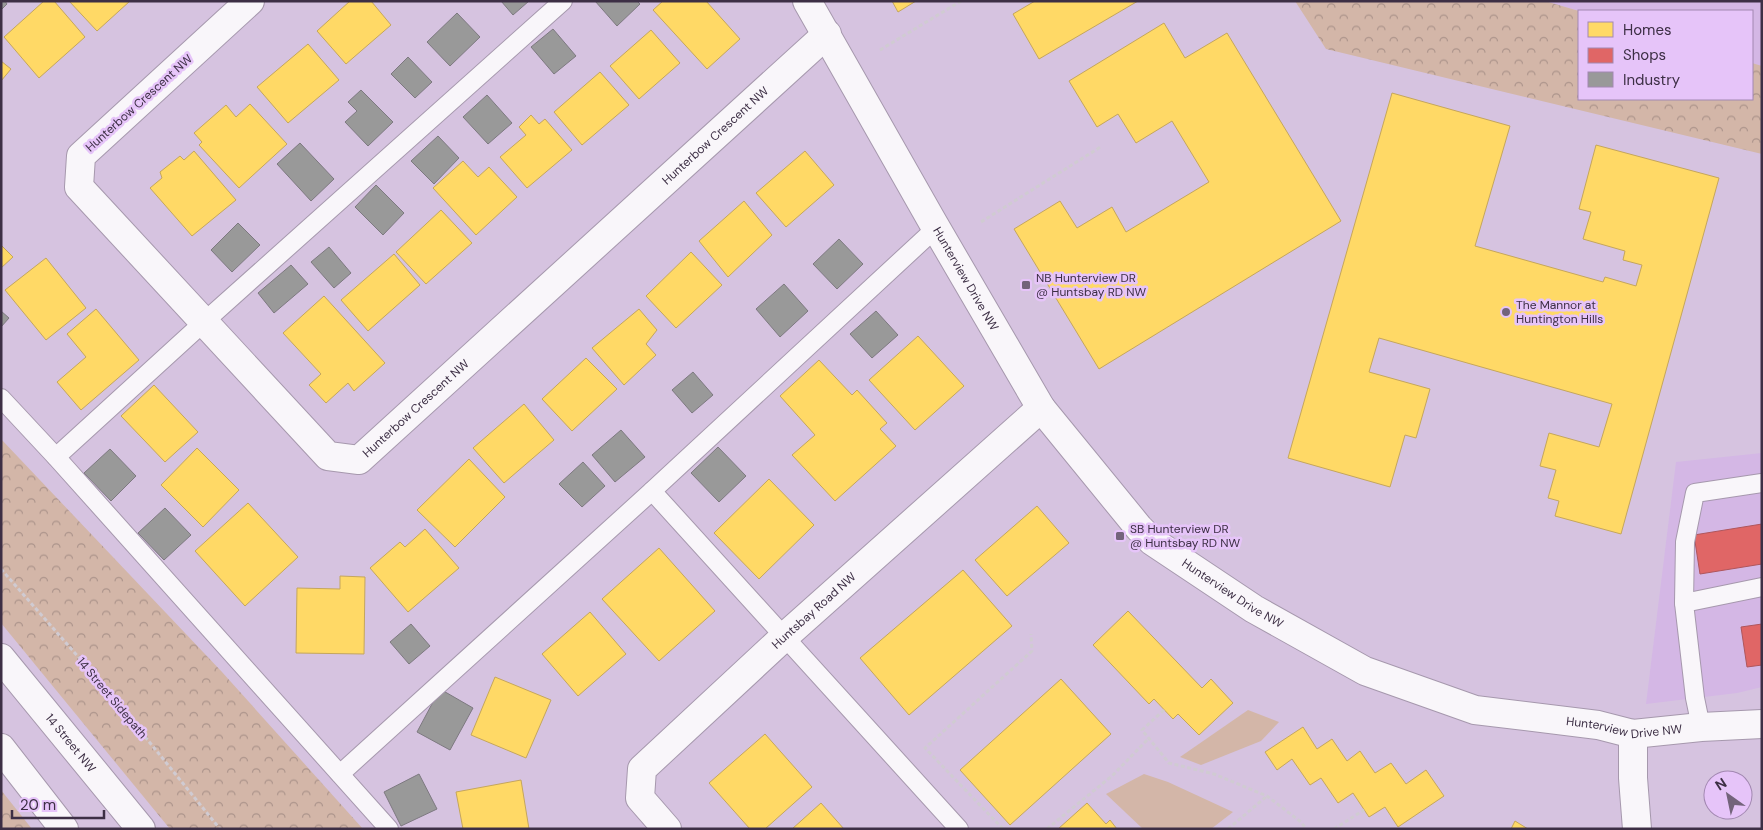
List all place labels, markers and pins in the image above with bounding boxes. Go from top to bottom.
place label: NB Hunterview DR @ Huntsbay RD NW [1036,270,1147,300]
marker: NB Hunterview DR @ Huntsbay RD NW [1020,279,1032,291]
place label: The Mannor at Huntington Hills [1516,297,1603,327]
marker: The Mannor at Huntington Hills [1500,306,1512,318]
place label: SB Hunterview DR @ Huntsbay RD NW [1130,521,1241,551]
marker: SB Hunterview DR @ Huntsbay RD NW [1114,530,1126,542]

